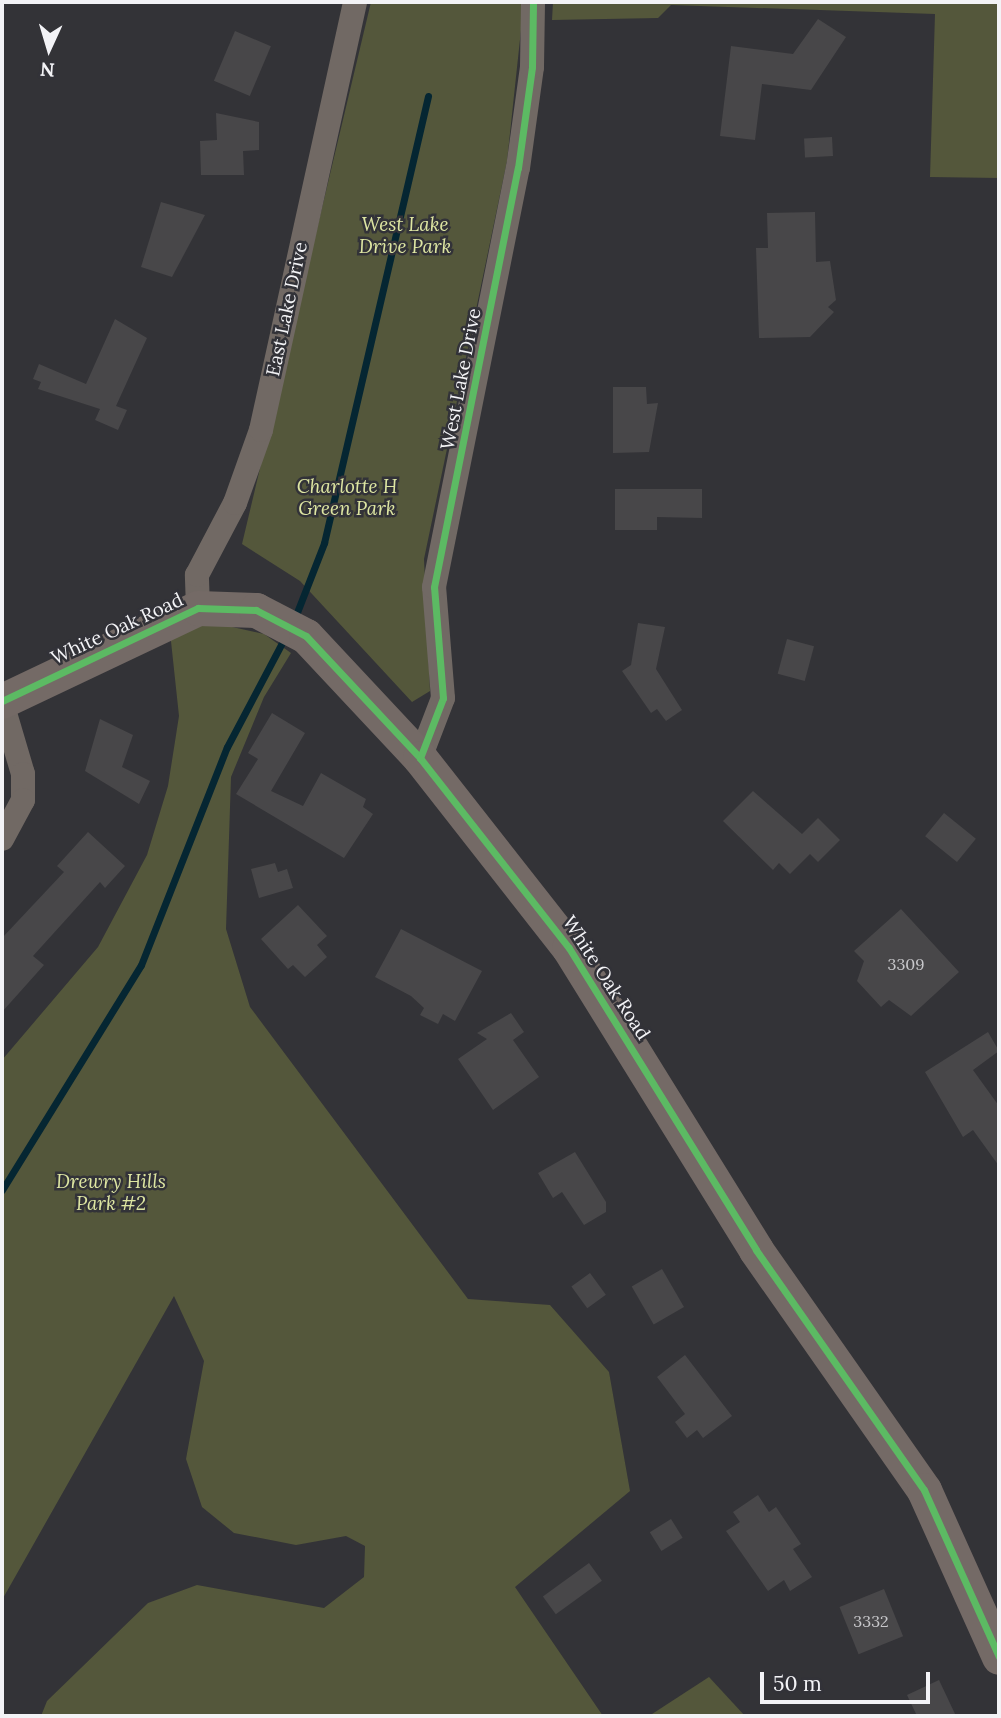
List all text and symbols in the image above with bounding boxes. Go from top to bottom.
north arrow [14,14,84,84]
text: N [39,57,56,82]
park label: West Lake Drive Park [359,214,451,258]
street label: East Lake Drive [262,240,312,378]
street label: West Lake Drive [436,306,486,452]
park label: Charlotte H Green Park [297,476,397,520]
street label: White Oak Road [47,588,187,670]
street label: White Oak Road [557,912,655,1044]
house number: 3309 [887,954,925,974]
park label: Drewry Hills Park #2 [56,1171,166,1215]
house number: 3332 [853,1611,889,1631]
scale bar [763,1658,933,1702]
text: 50 m [773,1670,822,1697]

